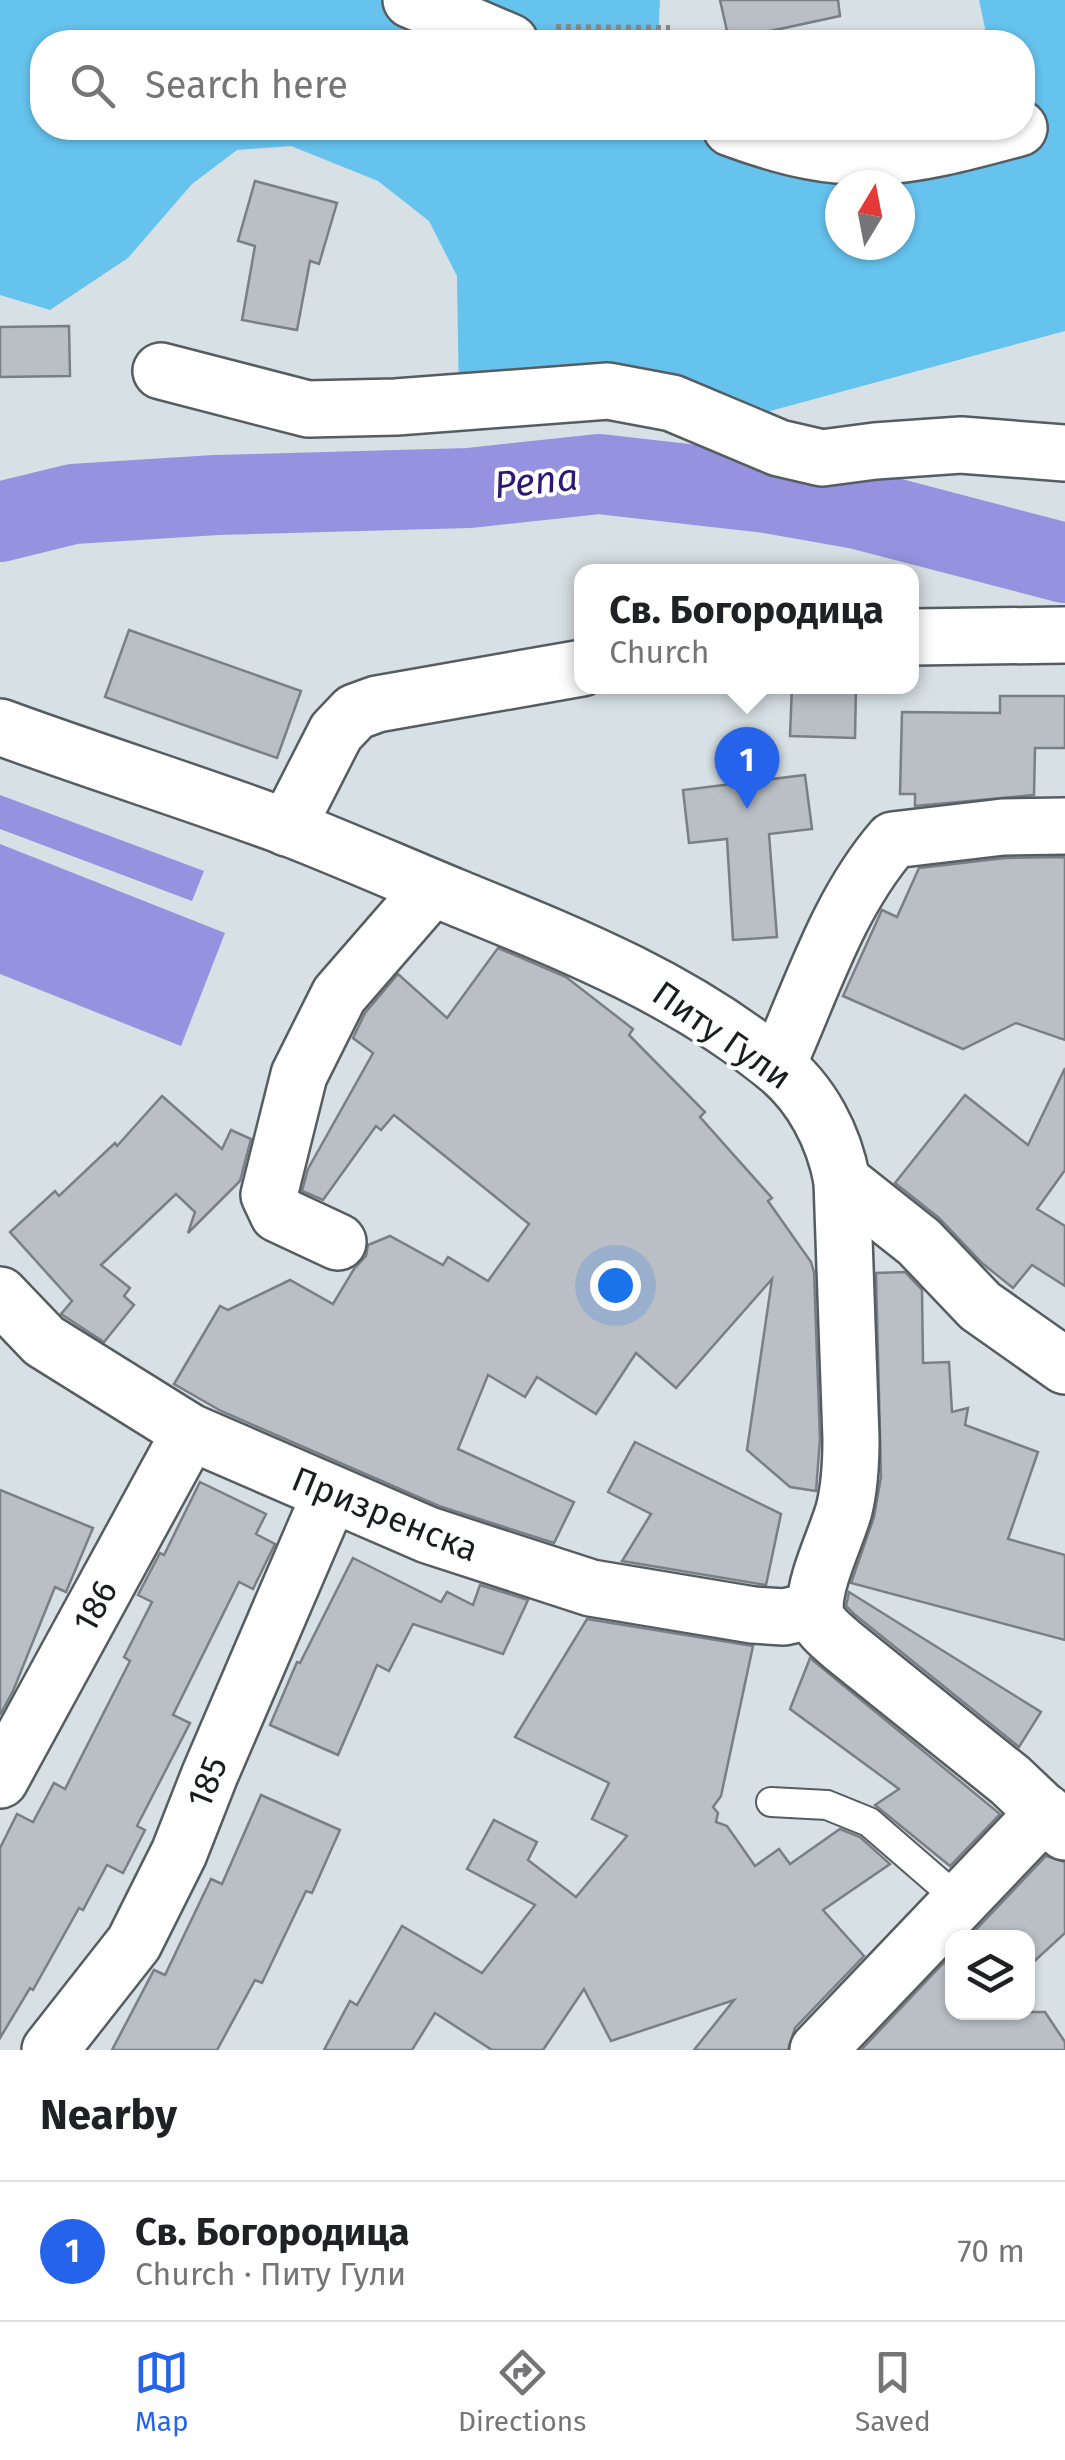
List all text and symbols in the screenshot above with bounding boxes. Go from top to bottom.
search box [30,30,1035,140]
icon: search [65,58,120,113]
text: Search here [145,62,348,108]
north arrow [825,170,915,260]
water label: Pena [492,454,580,508]
popup [574,564,919,694]
text: Св. Богородица [609,587,884,633]
text: Church [609,633,710,671]
pin: 1 [714,726,780,809]
street label: Питу Гули [644,972,800,1098]
your location [590,1260,641,1311]
street label: Призренска [286,1458,484,1570]
street label: 186 [64,1573,126,1639]
street label: 185 [178,1750,236,1814]
map controls [945,1930,1035,2020]
button: layers [945,1930,1035,2020]
text: Nearby [40,2090,177,2140]
text: Св. Богородица [135,2209,410,2255]
text: 1 [65,2232,80,2270]
text: 70 m [957,2232,1025,2270]
text: Church · Питу Гули [135,2255,406,2293]
tab: Map [134,2345,189,2438]
tab: Directions [458,2345,586,2438]
tab: Saved [855,2345,931,2438]

